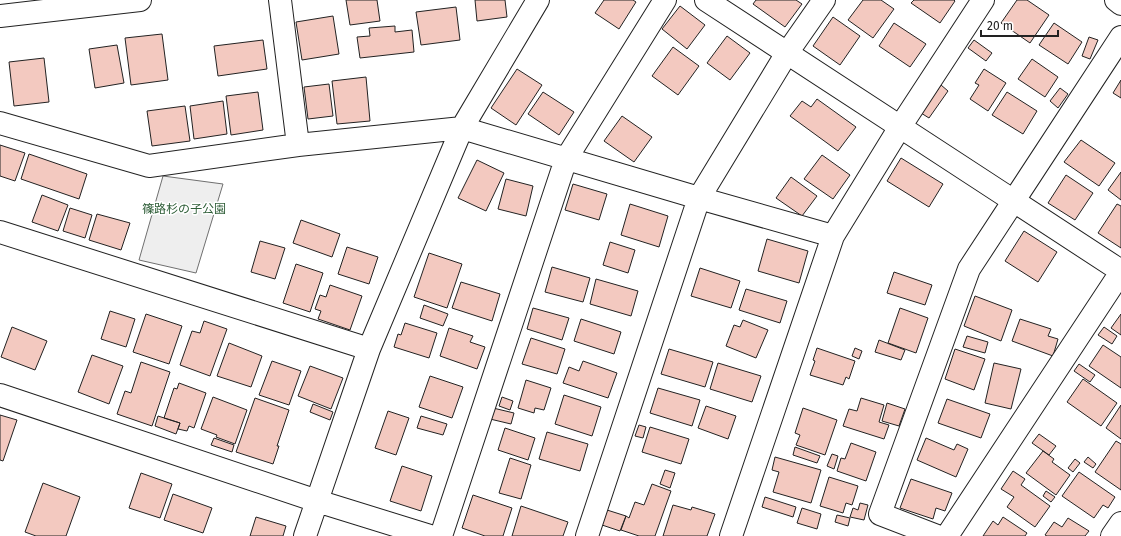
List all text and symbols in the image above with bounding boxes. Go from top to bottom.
scale bar [981,12,1058,38]
text: 20 m [987,19,1013,33]
park label: 篠路杉の子公園 [142,202,226,216]

